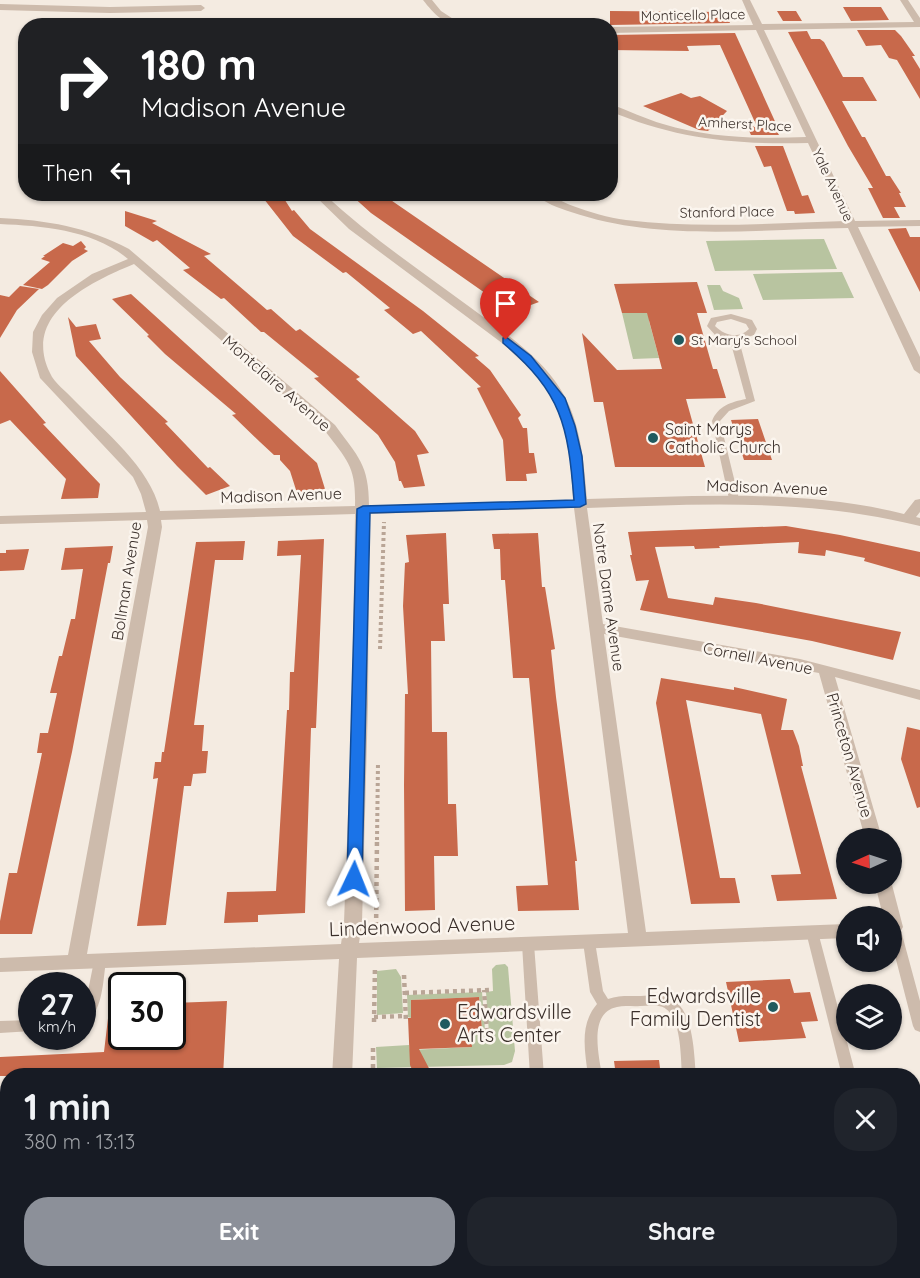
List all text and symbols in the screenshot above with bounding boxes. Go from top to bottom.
street label: Monticello Place [640,5,746,25]
text: 180 m [141,38,257,91]
icon: right [42,42,120,120]
text: Madison Avenue [141,90,346,124]
street label: Amherst Place [698,113,792,135]
street label: Yale Avenue [808,146,858,224]
icon: left [105,156,138,189]
text: Then [42,159,93,187]
street label: Stanford Place [679,202,775,222]
pin [480,278,531,340]
icon: arrive [489,287,522,320]
street label: Montclaire Avenue [219,331,335,435]
place label: St Mary's School [691,331,797,349]
marker: St Mary's School [672,333,686,347]
place label: Saint Marys Catholic Church [665,419,781,457]
marker: Saint Marys Catholic Church [646,431,660,445]
street label: Madison Avenue [706,475,828,499]
street label: Madison Avenue [220,483,342,507]
street label: Bollman Avenue [107,520,145,642]
street label: Notre Dame Avenue [589,521,629,673]
street label: Cornell Avenue [702,638,814,678]
street label: Princeton Avenue [823,690,877,820]
north arrow [836,828,902,894]
map controls [836,828,902,1050]
position arrow [322,847,386,911]
button: sound [836,906,902,972]
street label: Lindenwood Avenue [328,910,516,941]
speed limit sign: 30 [108,972,186,1050]
place label: Edwardsville Family Dentist [630,983,761,1031]
button: layers [836,984,902,1050]
text: 27 [40,985,74,1023]
place label: Edwardsville Arts Center [457,999,572,1047]
marker: Edwardsville Family Dentist [766,1000,780,1014]
text: km/h [38,1017,76,1036]
marker: Edwardsville Arts Center [438,1017,452,1031]
text: 1 min [24,1084,111,1129]
button: close [834,1088,897,1151]
text: 380 m · 13:13 [24,1129,135,1154]
button: Exit [24,1197,455,1266]
button: Share [467,1197,897,1266]

